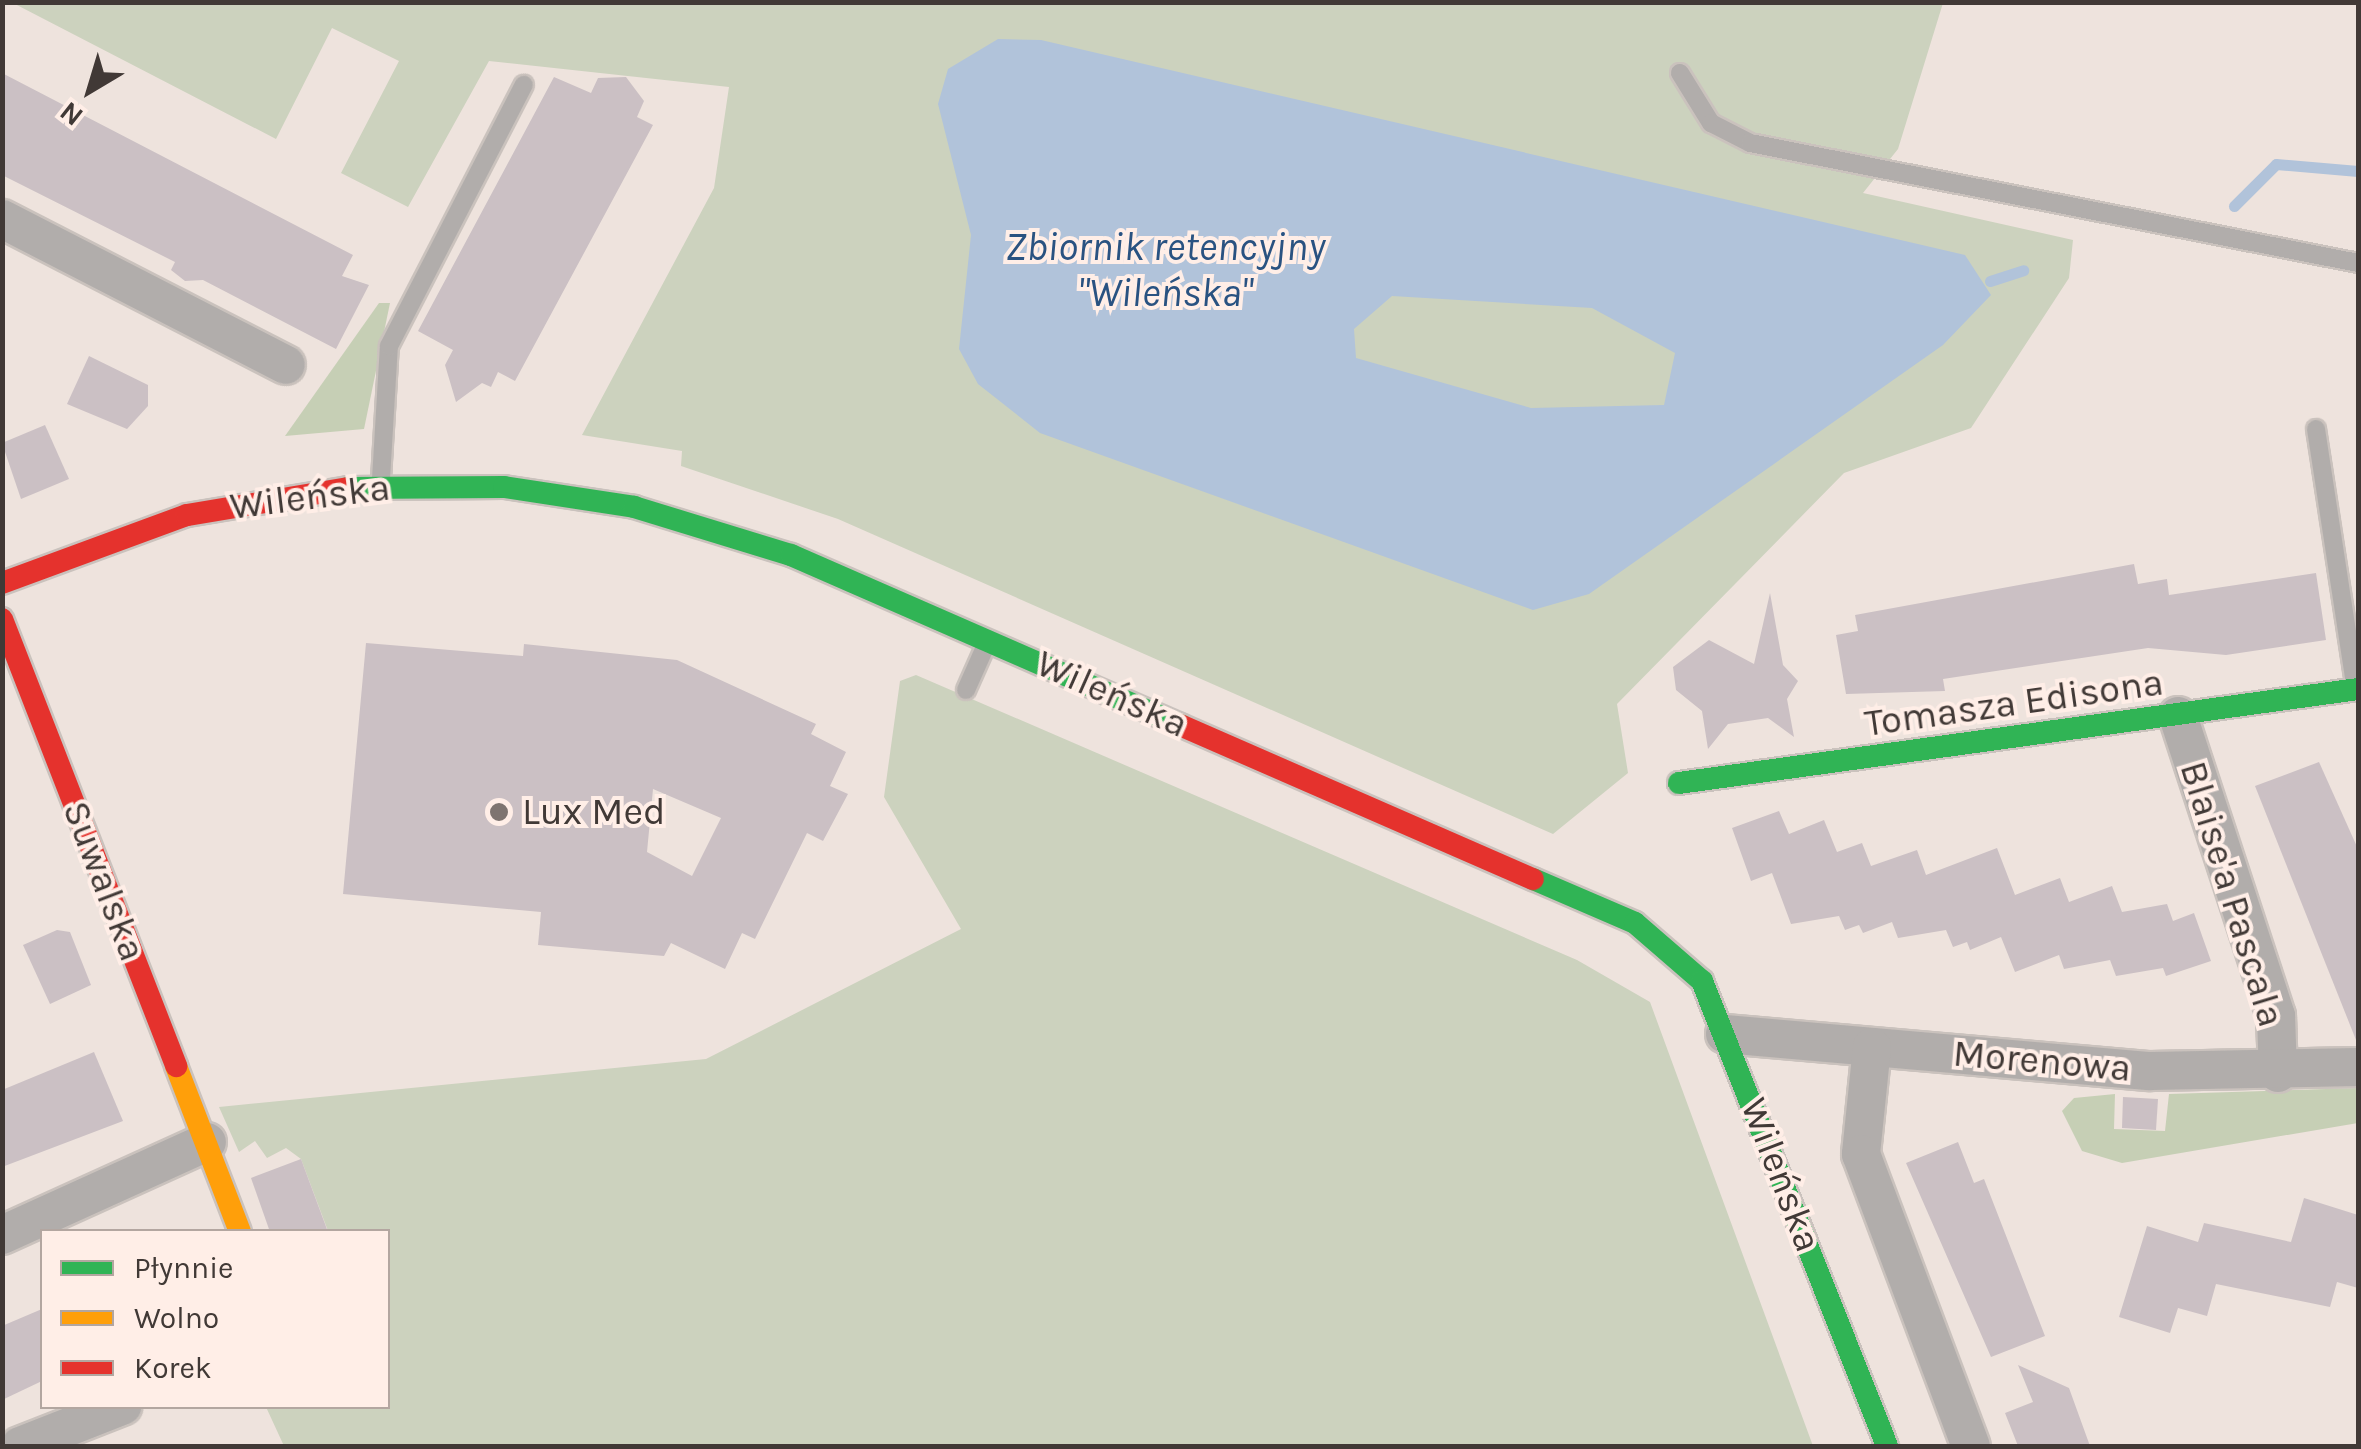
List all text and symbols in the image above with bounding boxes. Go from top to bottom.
north arrow [40,40,140,140]
text: N [53,95,89,133]
water label: Zbiornik retencyjny "Wileńska" [1005,223,1325,317]
street label: Wileńska [227,465,393,529]
street label: Wileńska [1029,640,1195,748]
street label: Tomasza Edisona [1862,659,2166,747]
street label: Blaise'a Pascala [2170,756,2294,1032]
place label: Lux Med [522,789,665,835]
street label: Suwalska [53,795,155,967]
marker: Lux Med [486,799,512,825]
street label: Morenowa [1951,1031,2133,1091]
street label: Wileńska [1731,1092,1831,1258]
legend [40,1229,390,1409]
text: Płynnie [134,1250,234,1286]
text: Wolno [134,1300,219,1336]
text: Korek [134,1350,212,1386]

